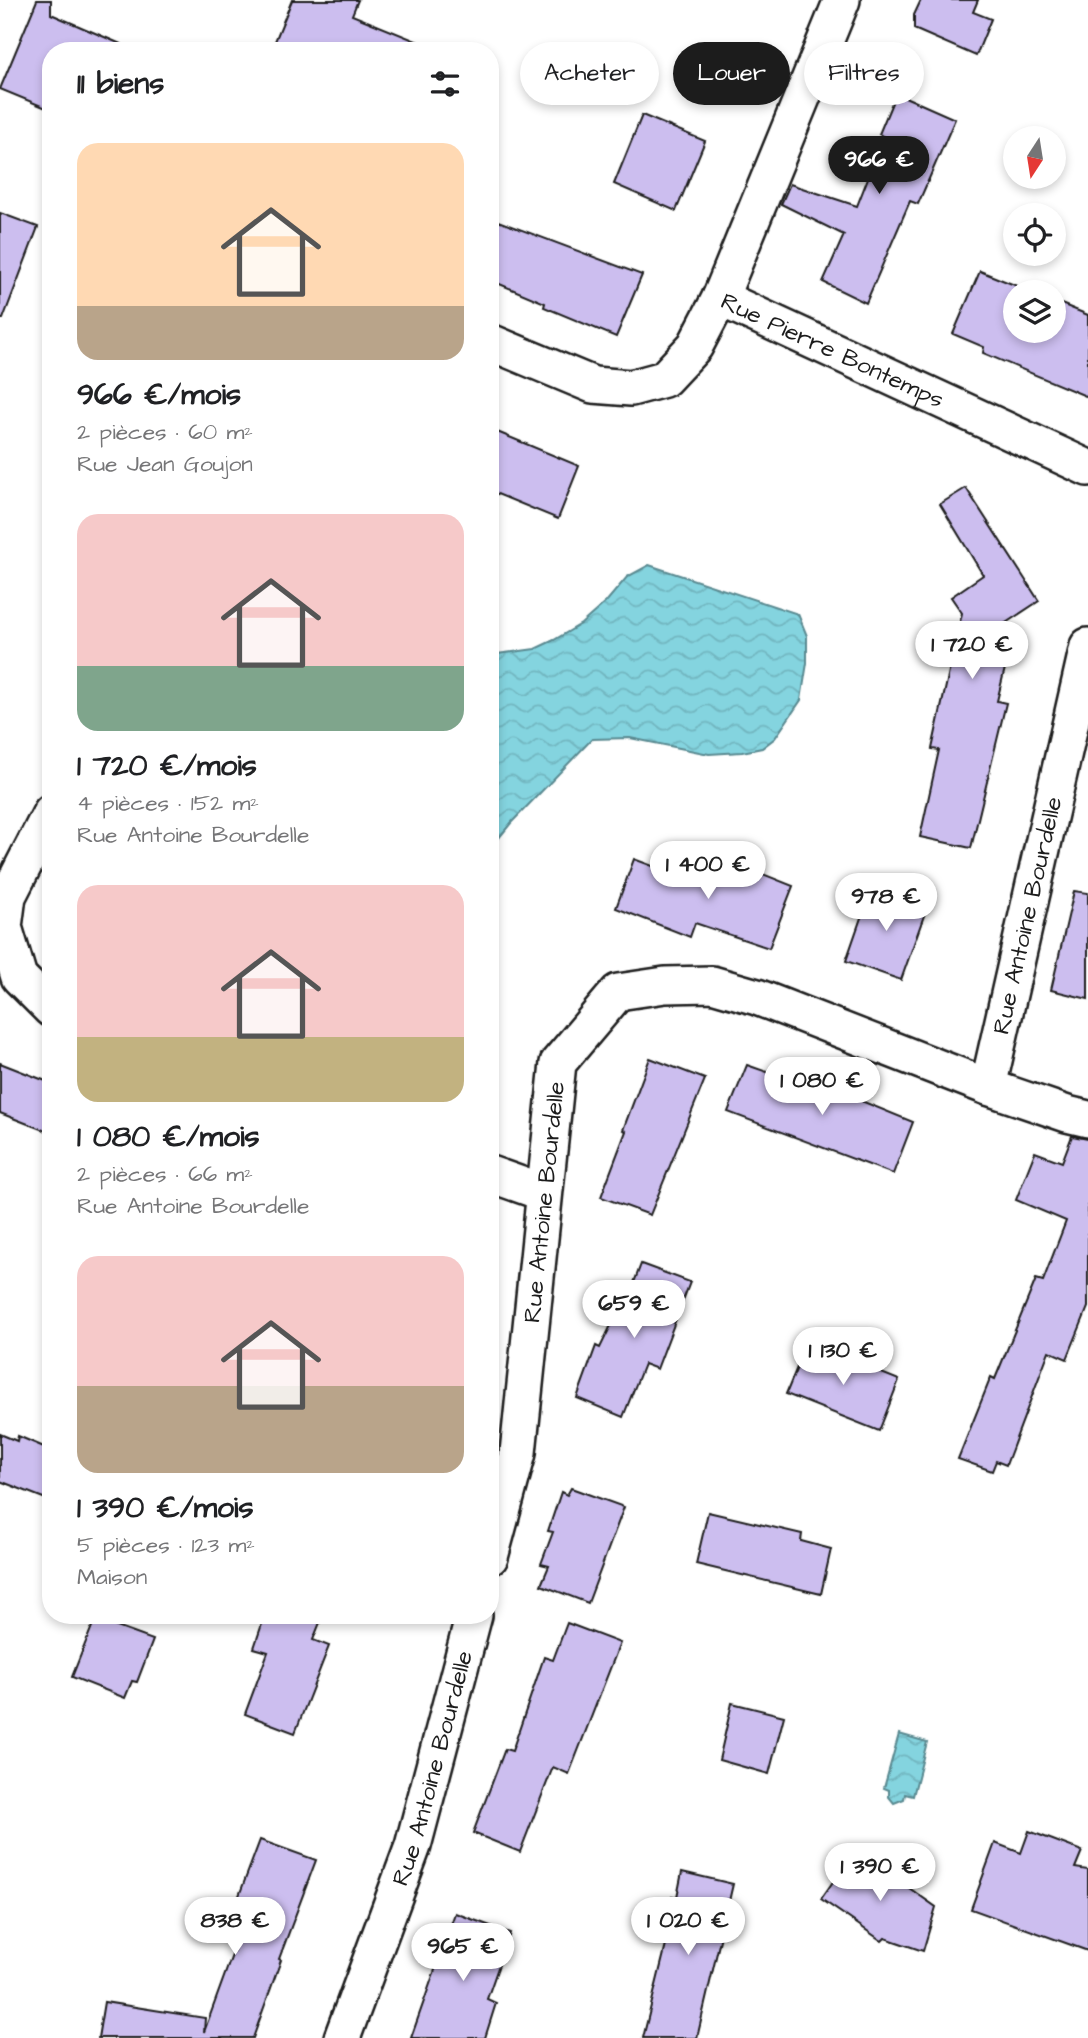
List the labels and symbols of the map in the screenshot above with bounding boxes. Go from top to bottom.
north arrow [1003,126,1066,189]
pin: 966 € [830,136,928,196]
street label: Rue Pierre Bontemps [715,285,949,417]
pin: 1 720 € [907,622,1037,681]
street label: Rue Antoine Bourdelle [985,794,1071,1038]
pin: 1 400 € [643,842,773,901]
pin: 978 € [837,874,935,933]
pin: 1 080 € [757,1058,887,1117]
street label: Rue Antoine Bourdelle [515,1080,574,1324]
pin: 659 € [585,1280,683,1340]
pin: 1 130 € [778,1328,908,1387]
street label: Rue Antoine Bourdelle [384,1647,482,1891]
pin: 1 390 € [815,1843,945,1903]
pin: 838 € [186,1898,284,1957]
pin: 1 020 € [623,1898,753,1957]
pin: 965 € [414,1924,512,1983]

